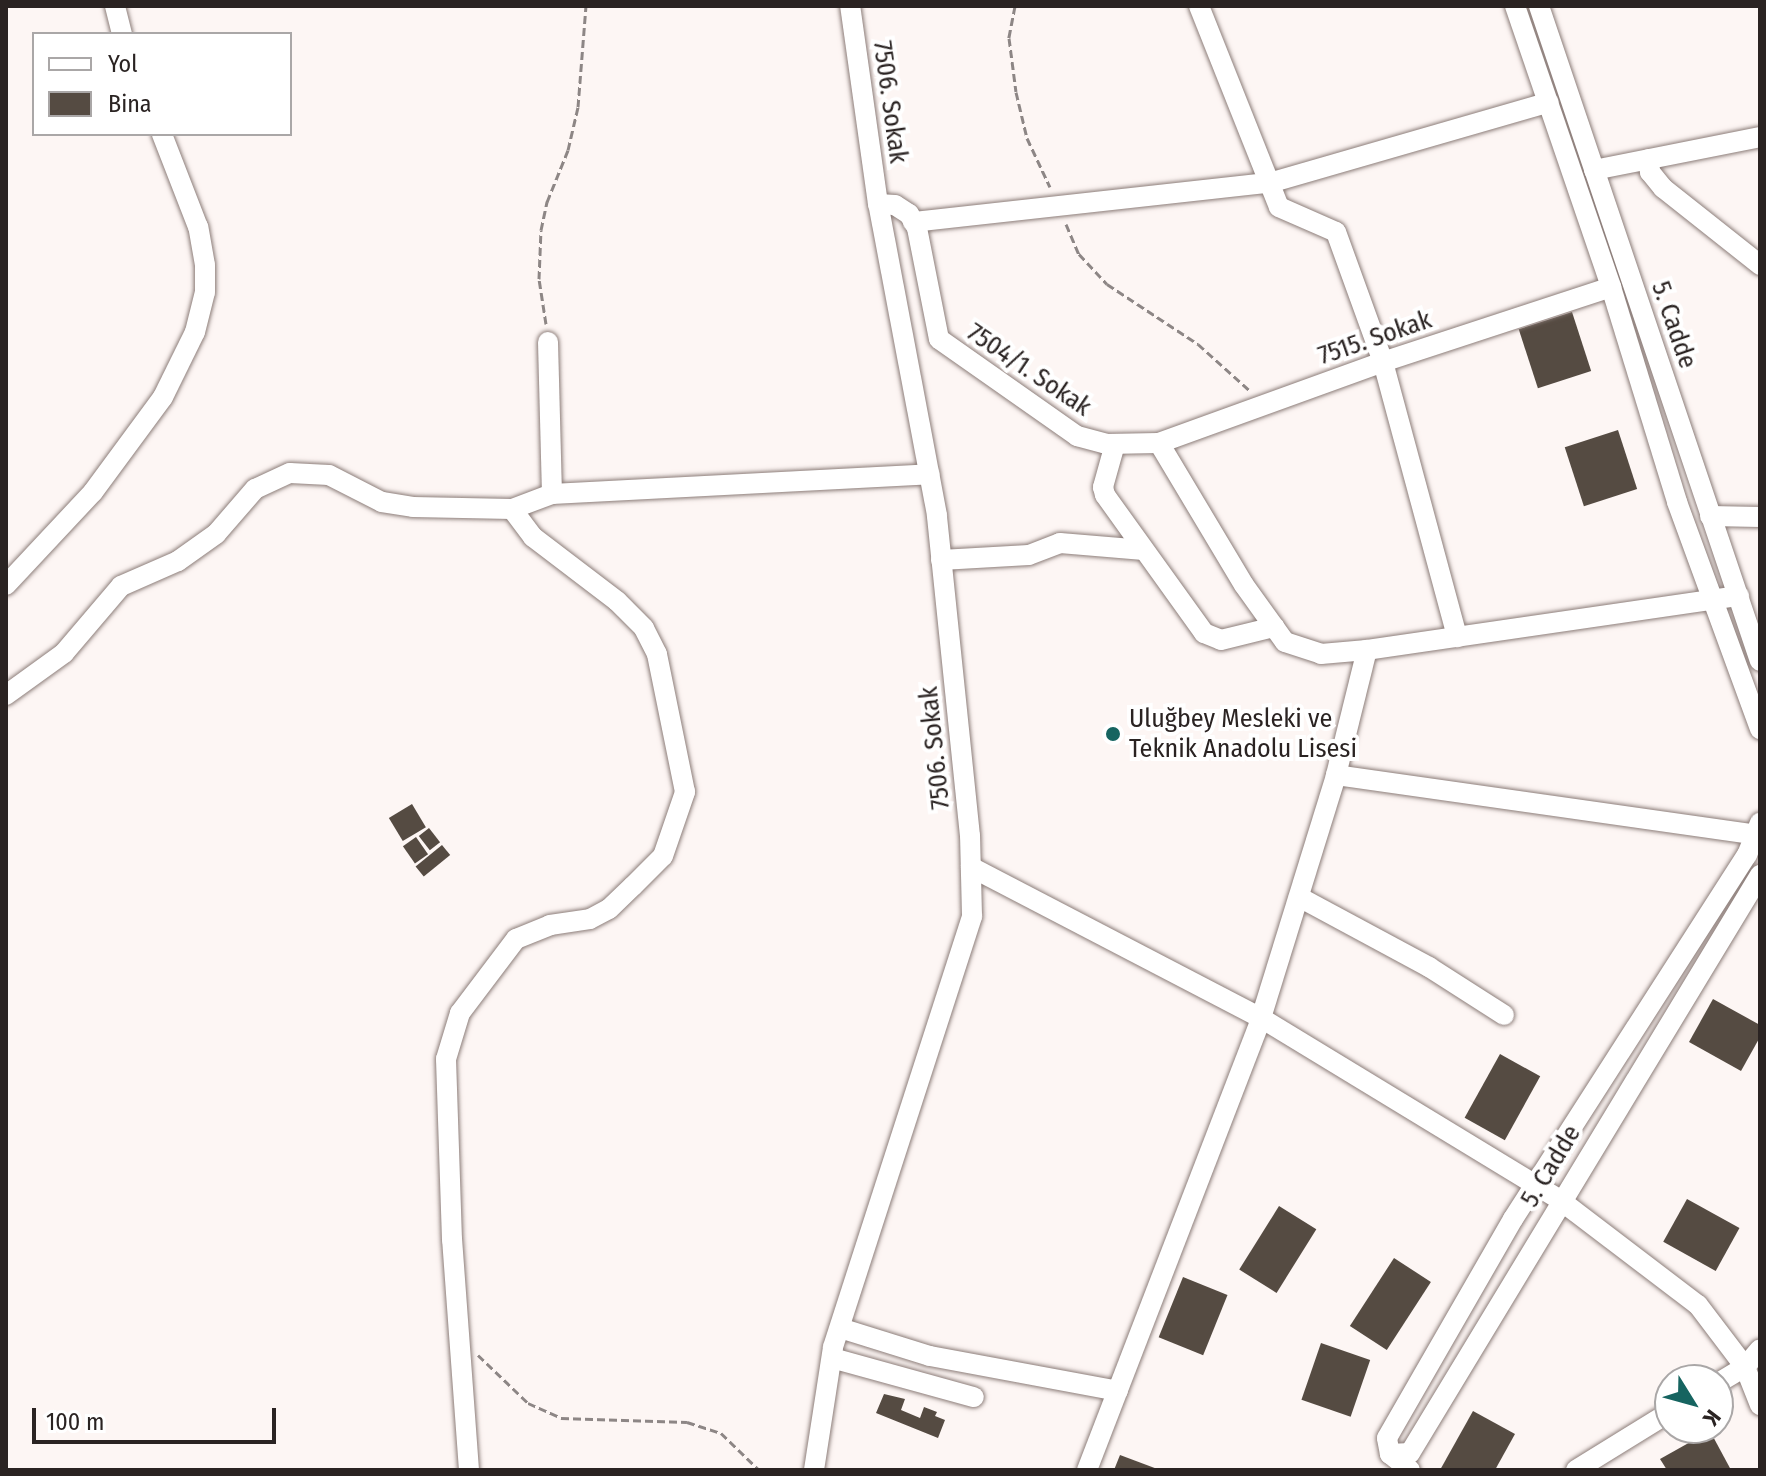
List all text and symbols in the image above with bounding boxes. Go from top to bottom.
legend [32,32,292,136]
street label: 7506. Sokak [866,39,914,165]
text: Yol [108,50,138,78]
text: Bina [108,90,152,118]
street label: 5. Cadde [1645,277,1703,373]
street label: 7515. Sokak [1314,304,1436,372]
street label: 7504/1. Sokak [961,317,1097,423]
street label: 7506. Sokak [913,685,957,811]
place label: Uluğbey Mesleki ve Teknik Anadolu Lisesi [1129,703,1357,764]
marker: Uluğbey Mesleki ve Teknik Anadolu Lisesi [1104,725,1122,743]
street label: 5. Cadde [1514,1119,1588,1213]
north arrow [1654,1364,1734,1444]
scale bar [36,1392,280,1442]
text: K [1697,1404,1727,1431]
text: 100 m [46,1408,104,1436]

